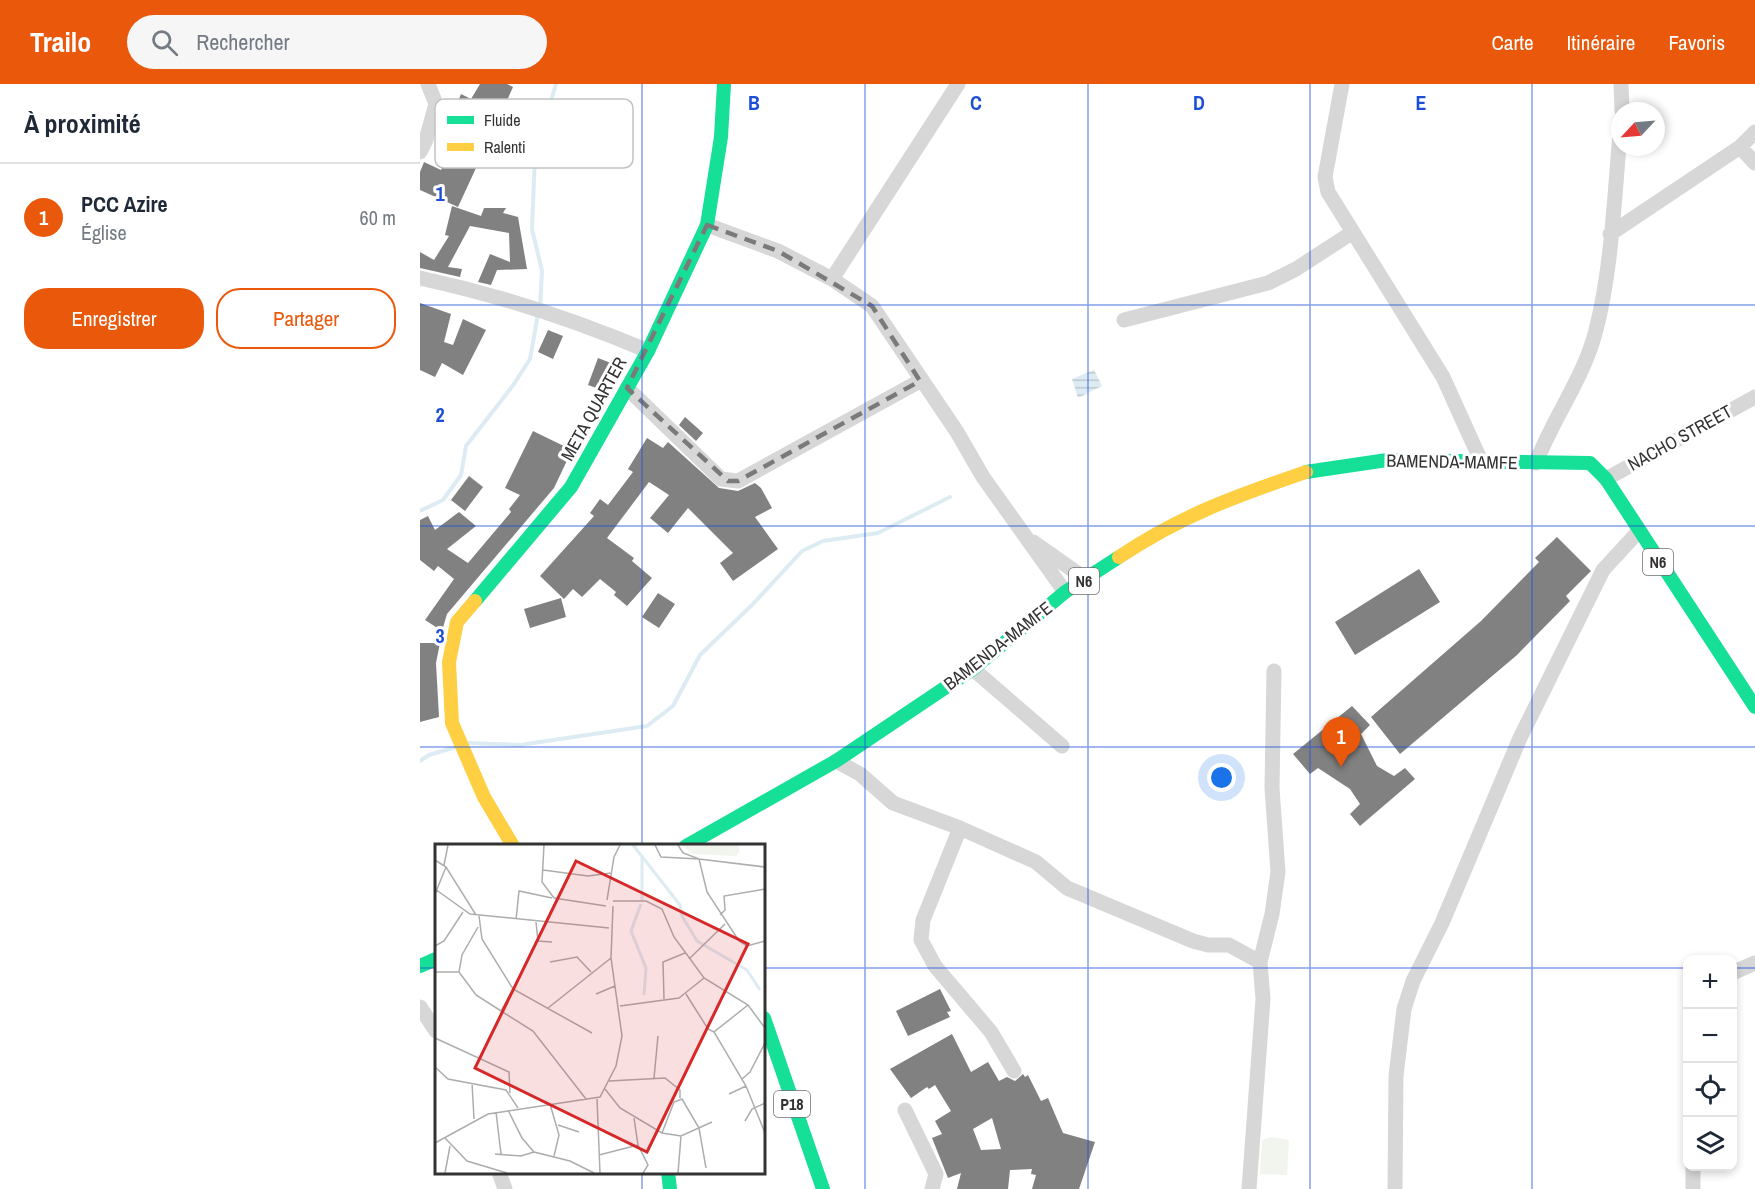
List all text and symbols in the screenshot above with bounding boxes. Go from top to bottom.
search box [127,15,547,69]
text: Trailo [30,23,91,61]
icon: search [148,26,181,59]
text: Rechercher [196,27,290,57]
text: Carte [1491,28,1534,57]
text: Itinéraire [1567,28,1635,57]
text: Favoris [1668,28,1725,57]
text: B [748,89,760,116]
text: C [970,89,982,116]
text: D [1193,89,1205,116]
text: E [1416,89,1427,116]
legend [435,99,633,168]
north arrow [1611,102,1665,156]
text: À proximité [24,106,141,141]
text: Fluide [484,109,520,131]
text: Ralenti [484,136,526,158]
text: 1 [435,180,445,207]
text: PCC Azire [81,189,168,219]
text: 1 [39,204,48,231]
text: 60 m [360,204,396,231]
text: Église [81,219,127,246]
button: Enregistrer [24,288,204,349]
button: Partager [216,288,396,349]
street label: META QUARTER [555,352,633,465]
street label: NACHO STREET [1623,399,1736,477]
text: 2 [435,401,445,428]
street label: BAMENDA-MAMFE [1386,448,1518,475]
road number: N6 [1643,549,1673,575]
road number: N6 [1069,568,1099,594]
street label: BAMENDA-MAMFE [938,595,1057,696]
text: 3 [435,622,445,649]
pin: 1 [1322,718,1360,767]
your location [1207,763,1236,792]
inset map [435,844,765,1174]
map controls [1683,955,1737,1171]
button: + [1683,955,1737,1009]
button: − [1683,1009,1737,1063]
button: locate [1683,1063,1737,1117]
road number: P18 [774,1091,810,1117]
button: layers [1683,1117,1737,1171]

